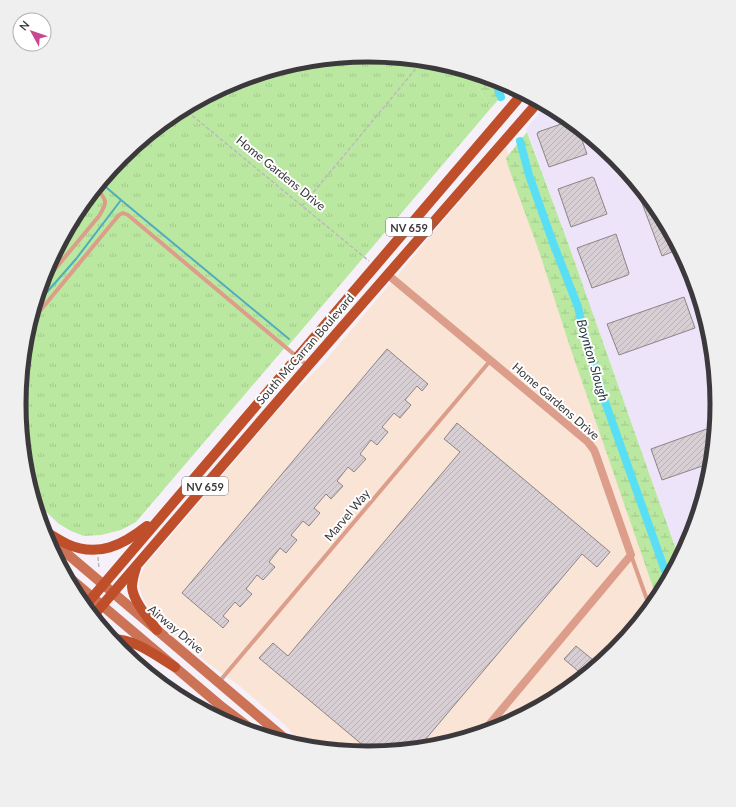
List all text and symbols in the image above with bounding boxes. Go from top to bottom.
north arrow [12,12,52,52]
text: N [16,18,32,33]
street label: Home Gardens Drive [233,132,329,214]
road number: NV 659 [386,218,432,236]
street label: South McCarran Boulevard [253,290,357,408]
water label: Boynton Slough [574,317,612,403]
street label: Home Gardens Drive [509,359,603,443]
road number: NV 659 [182,477,228,495]
street label: Marvel Way [321,485,374,544]
street label: Airway Drive [145,601,207,657]

